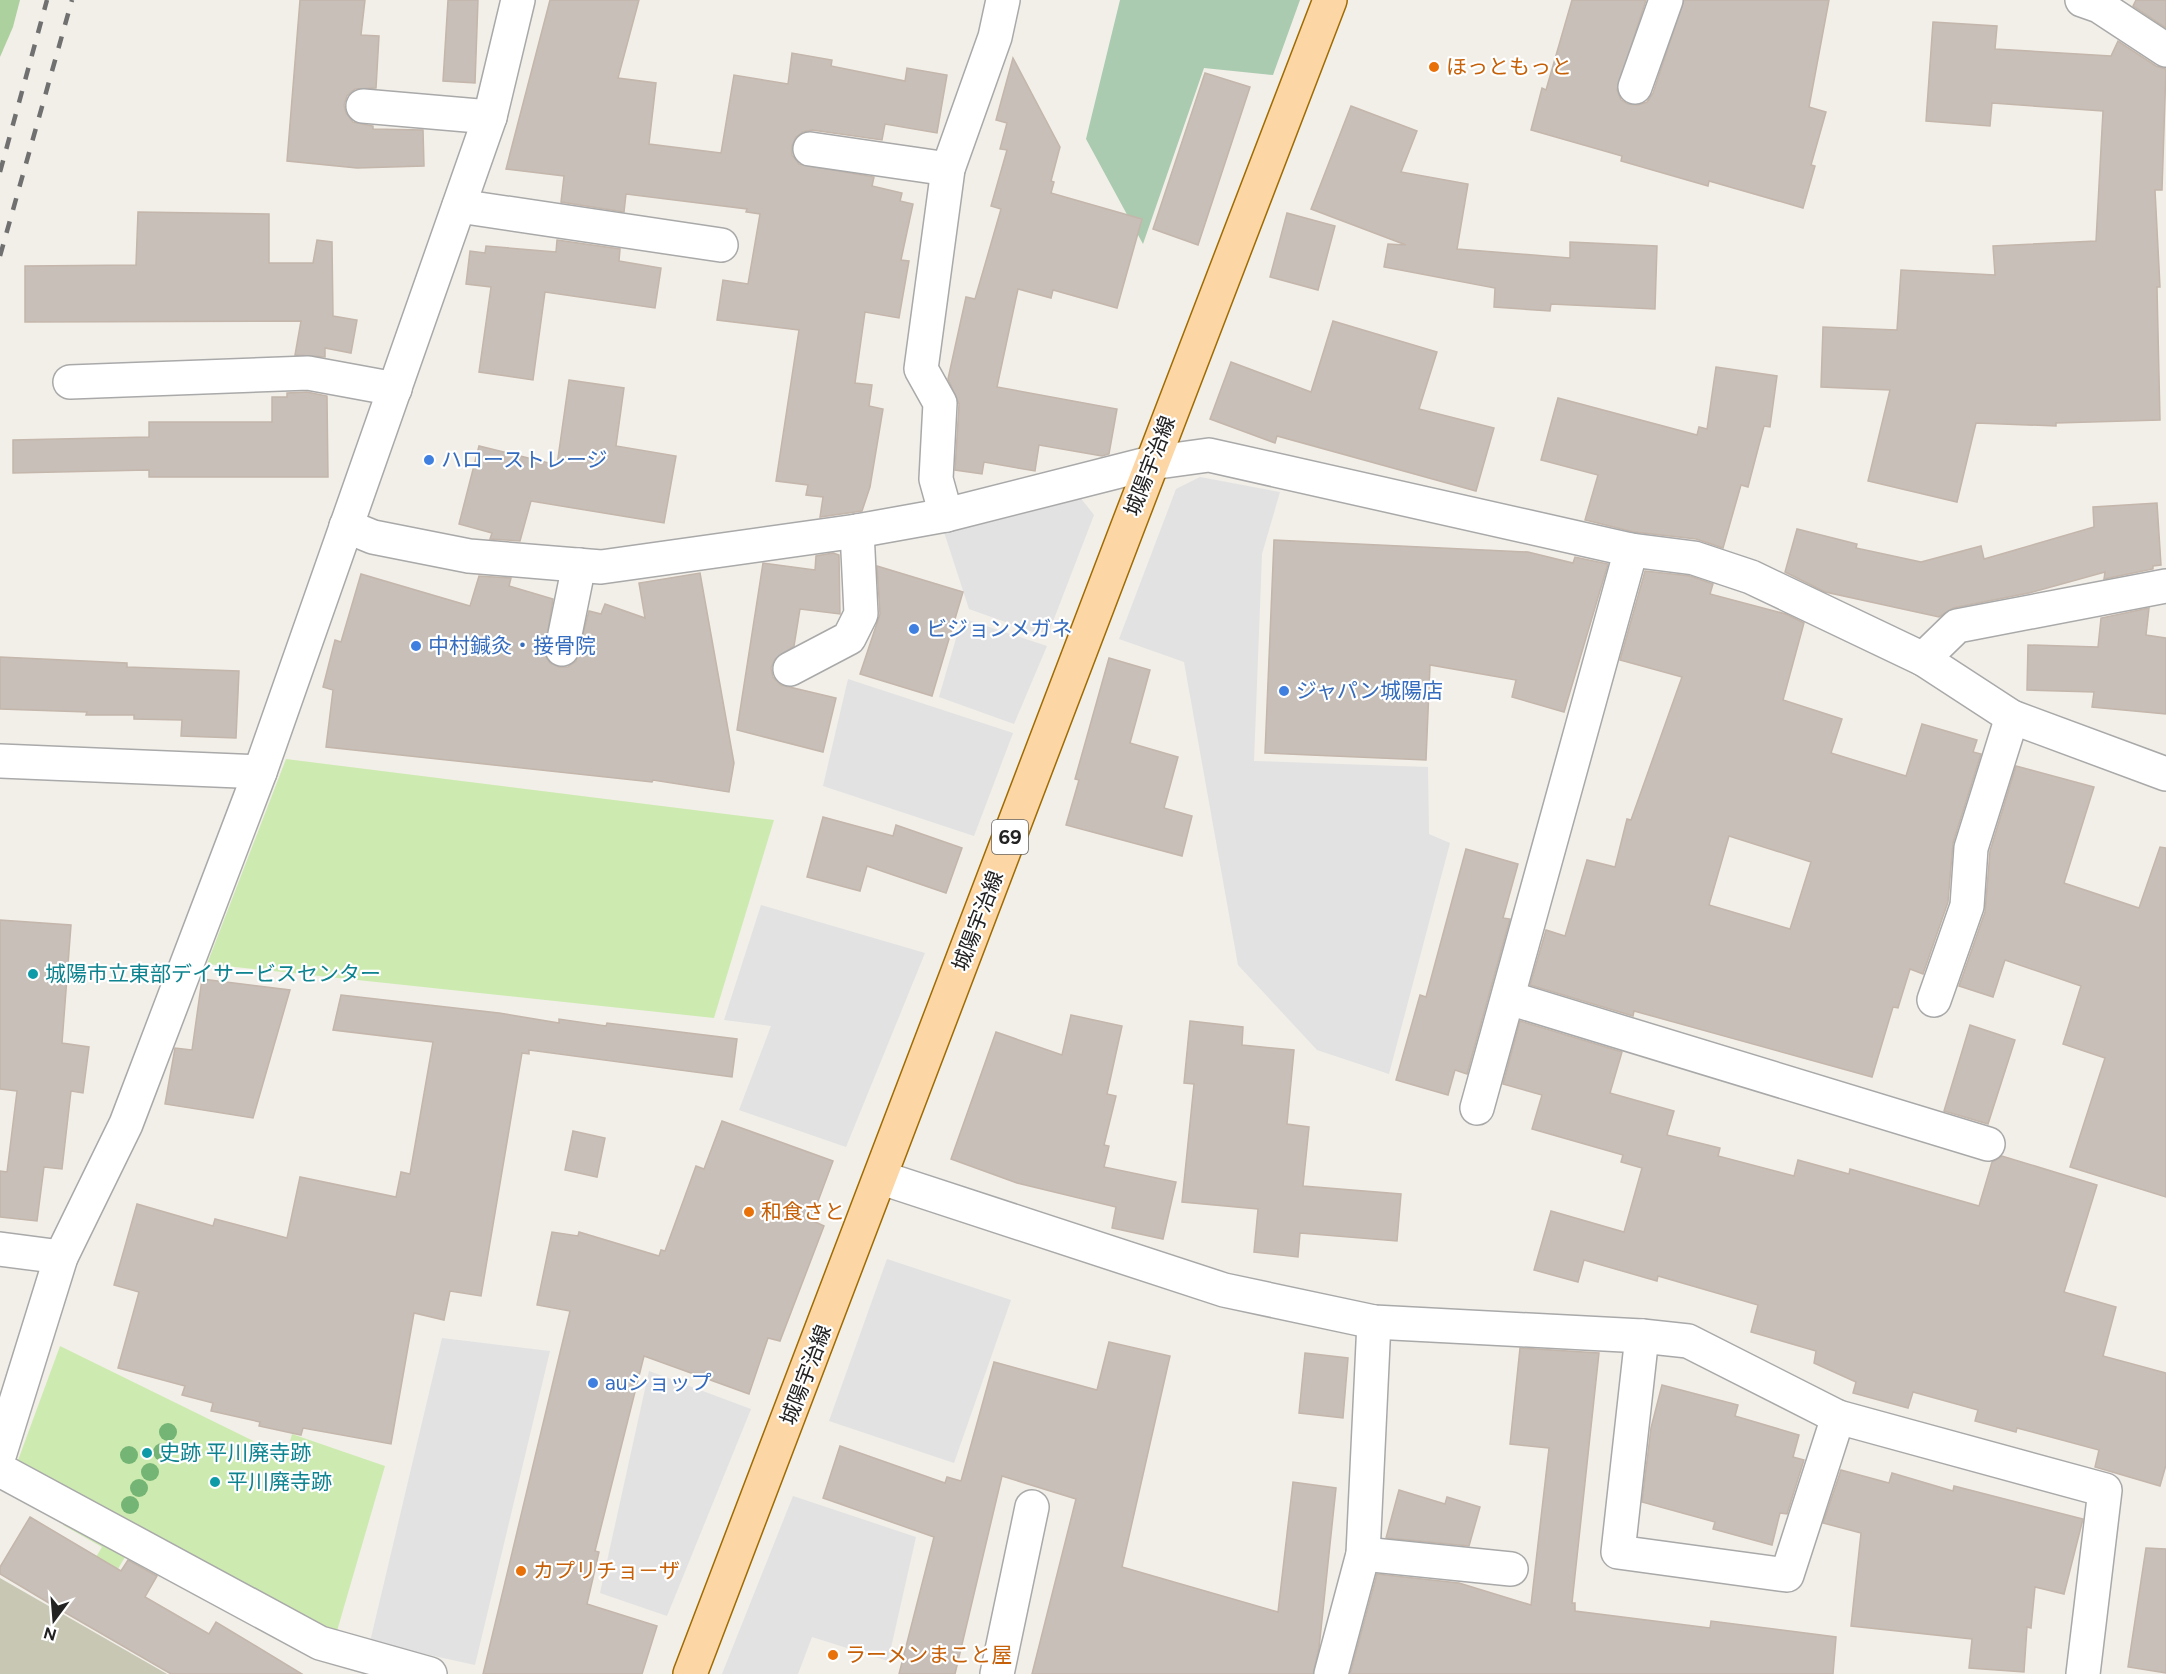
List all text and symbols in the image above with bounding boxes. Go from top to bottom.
place label: ほっともっと [1446,54,1572,79]
marker: ほっともっと [1427,60,1441,74]
street label: 城陽宇治線 [1119,412,1180,519]
place label: ハローストレージ [441,447,608,472]
marker: ハローストレージ [422,453,436,467]
place label: ビジョンメガネ [926,616,1072,641]
marker: ビジョンメガネ [907,622,921,636]
place label: 中村鍼灸・接骨院 [428,633,596,658]
marker: 中村鍼灸・接骨院 [409,639,423,653]
place label: ジャパン城陽店 [1296,678,1443,703]
marker: ジャパン城陽店 [1277,684,1291,698]
road number: 69 [992,820,1028,854]
street label: 城陽宇治線 [947,867,1008,974]
place label: 城陽市立東部デイサービスセンター [45,961,381,986]
marker: 城陽市立東部デイサービスセンター [26,967,40,981]
place label: 和食さと [761,1199,845,1224]
marker: 和食さと [742,1205,756,1219]
street label: 城陽宇治線 [775,1321,836,1428]
place label: auショップ [605,1370,711,1395]
marker: auショップ [586,1376,600,1390]
place label: 史跡 平川廃寺跡 [159,1440,311,1465]
marker: 史跡 平川廃寺跡 [140,1446,154,1460]
place label: 平川廃寺跡 [227,1469,332,1494]
marker: 平川廃寺跡 [208,1475,222,1489]
place label: カプリチョ－ザ [533,1558,680,1583]
marker: カプリチョ－ザ [514,1564,528,1578]
north arrow [24,1590,84,1650]
text: N [41,1623,59,1645]
place label: ラーメンまこと屋 [845,1642,1012,1667]
marker: ラーメンまこと屋 [826,1648,840,1662]

